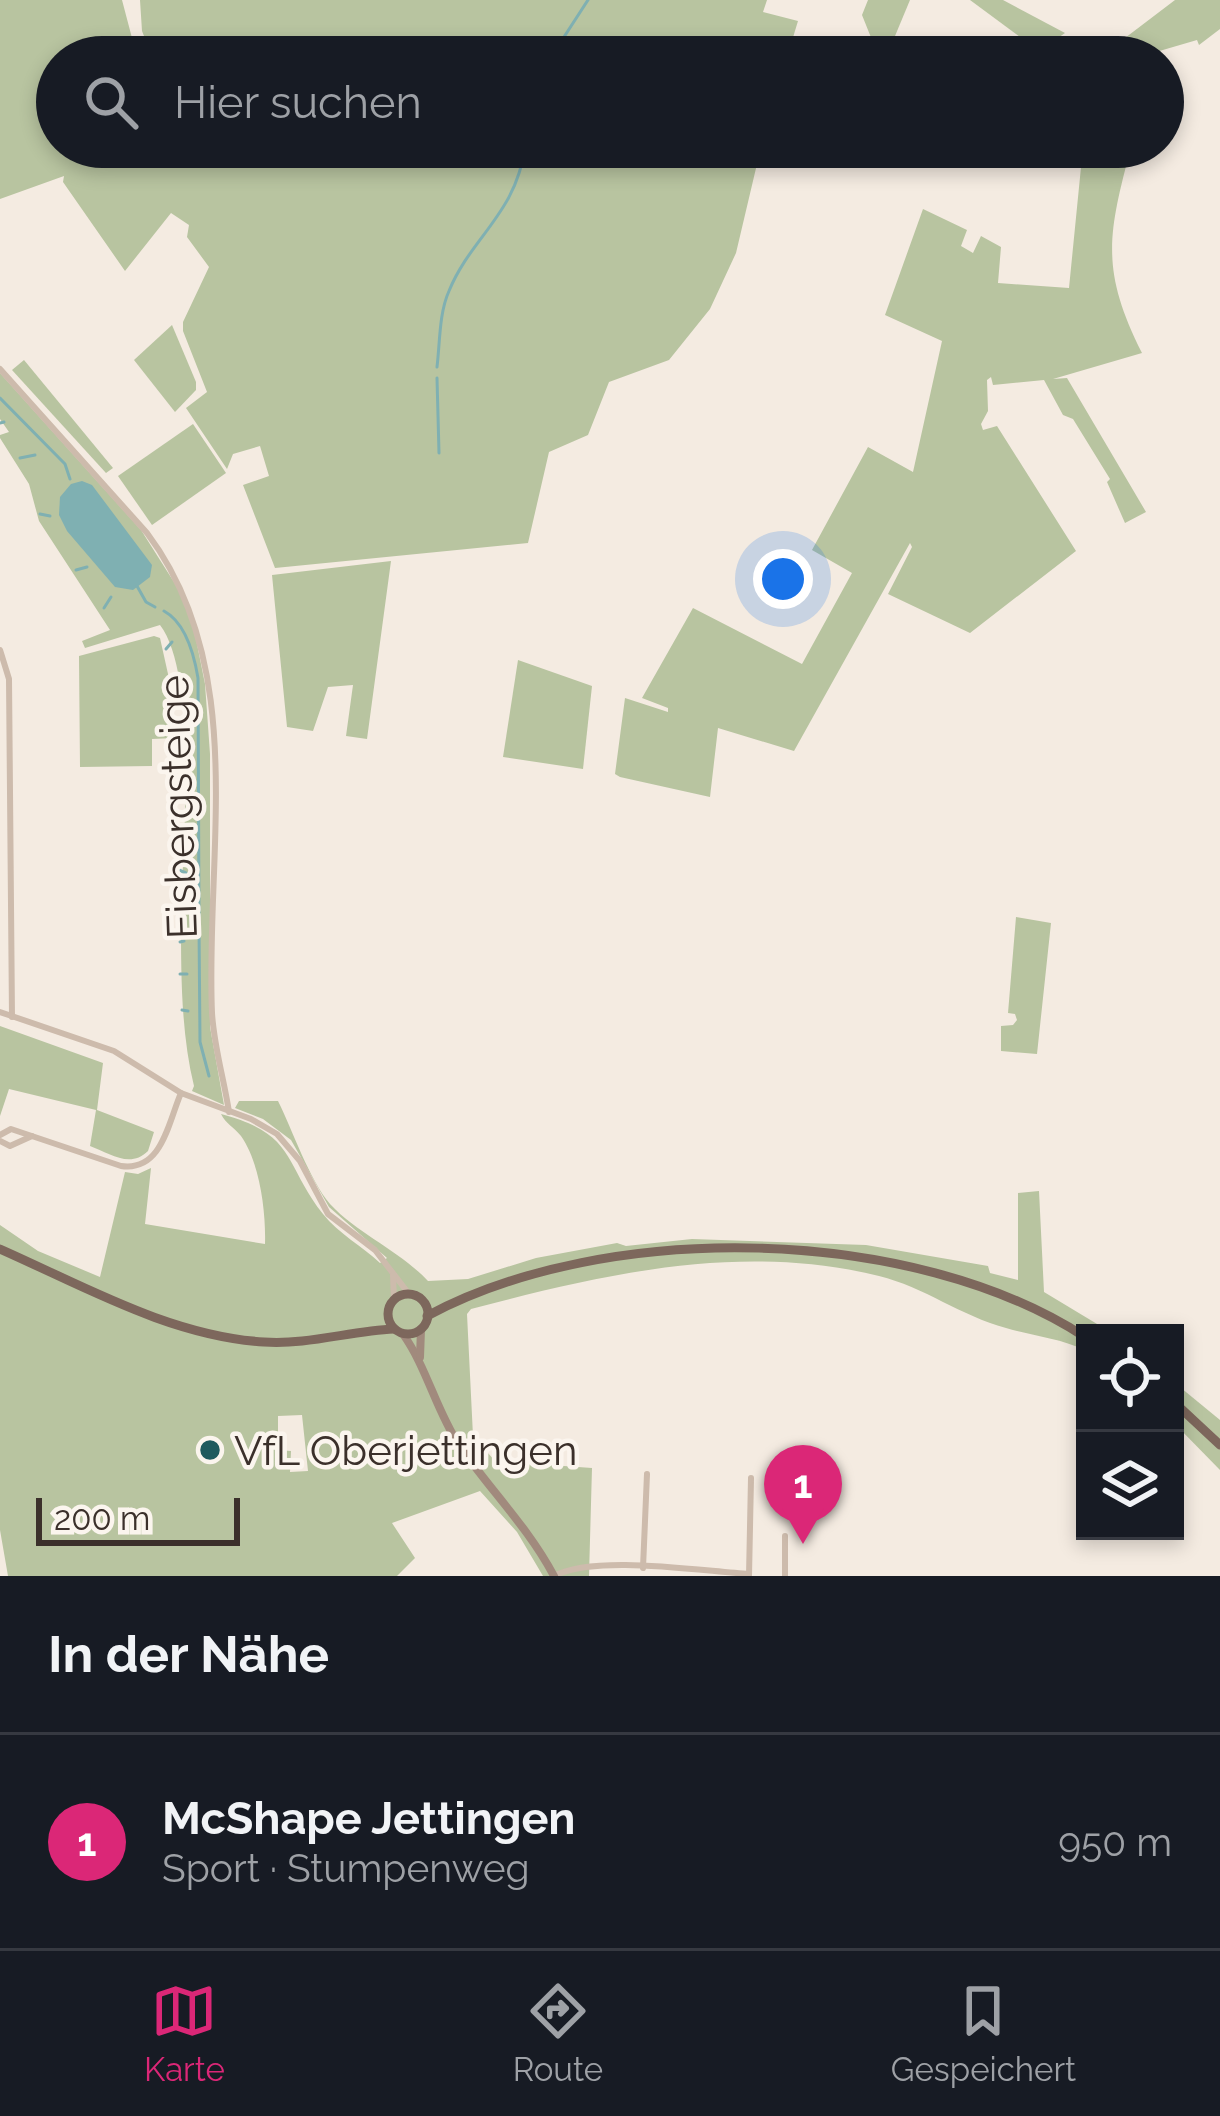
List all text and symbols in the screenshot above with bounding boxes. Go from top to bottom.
search box [36,36,1184,168]
icon: search [78,69,144,135]
text: Hier suchen [174,76,422,129]
your location [753,549,813,609]
street label: Eisbergsteige [149,674,207,940]
map controls [1076,1324,1184,1540]
button: locate [1076,1324,1184,1432]
place label: VfL Oberjettingen [234,1426,577,1475]
button: layers [1076,1432,1184,1540]
marker: VfL Oberjettingen [197,1437,223,1463]
pin: 1 [764,1445,842,1544]
scale bar [36,1492,240,1545]
text: 200 m [54,1499,150,1538]
text: In der Nähe [48,1624,329,1684]
text: McShape Jettingen [162,1792,576,1845]
text: 1 [77,1819,97,1865]
text: 950 m [1058,1819,1172,1865]
text: Sport · Stumpenweg [162,1845,530,1891]
tab: Karte [144,1978,225,2089]
tab: Route [513,1978,603,2089]
tab: Gespeichert [891,1978,1076,2089]

